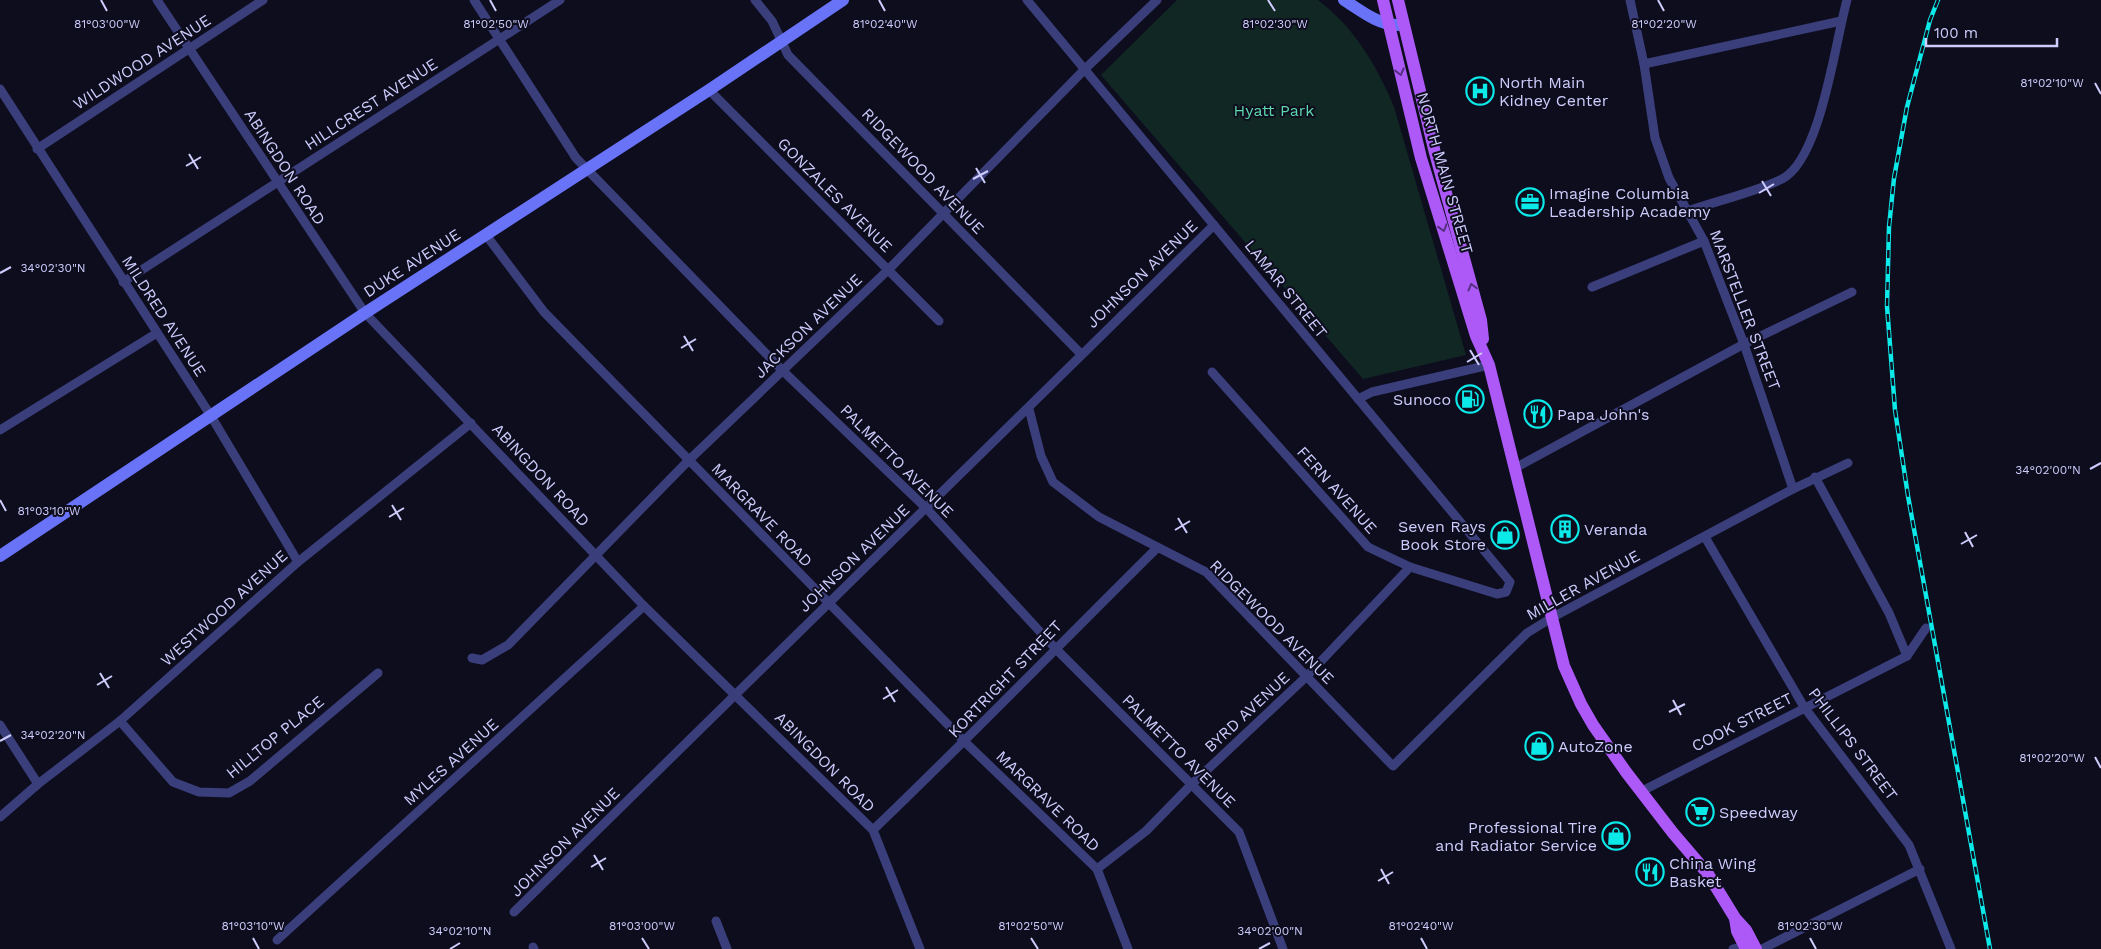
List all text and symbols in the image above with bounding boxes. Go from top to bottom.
street label: WILDWOOD AVENUE [70,10,214,114]
scale bar [1926,15,2057,47]
text: 81°03'00"W [74,17,140,31]
text: 81°02'50"W [463,17,529,31]
text: 81°02'40"W [853,17,918,31]
text: 81°02'30"W [1242,17,1308,31]
text: 81°02'20"W [1631,17,1697,31]
text: 100 m [1934,24,1978,42]
street label: HILLCREST AVENUE [301,54,441,154]
one-way arrow [1394,67,1404,75]
place label: North Main Kidney Center [1499,73,1609,110]
hospital icon: North Main Kidney Center [1465,76,1495,106]
text: 81°02'10"W [2020,76,2084,90]
street label: NORTH MAIN STREET [1413,90,1477,256]
park label: Hyatt Park [1234,101,1314,120]
street label: RIDGEWOOD AVENUE [858,104,988,238]
street label: ABINGDON ROAD [241,106,329,228]
street label: GONZALES AVENUE [774,134,896,256]
place label: Imagine Columbia Leadership Academy [1549,184,1711,221]
office icon: Imagine Columbia Leadership Academy [1515,187,1545,217]
street label: JOHNSON AVENUE [1083,216,1201,332]
one-way arrow [1437,223,1447,232]
street label: DUKE AVENUE [360,225,464,301]
street label: MARSTELLER STREET [1706,227,1784,393]
street label: LAMAR STREET [1241,236,1332,342]
street label: MILDRED AVENUE [118,252,210,380]
text: 34°02'30"N [20,261,86,275]
street label: JACKSON AVENUE [750,270,866,382]
one-way arrow [1468,284,1478,292]
fuel station icon: Sunoco [1455,384,1485,414]
place label: Sunoco [1393,390,1451,409]
restaurant icon: Papa John's [1523,399,1553,429]
street label: PALMETTO AVENUE [836,400,958,522]
place label: Papa John's [1557,405,1650,424]
street label: ABINGDON ROAD [488,420,594,530]
street label: FERN AVENUE [1293,443,1381,537]
street label: MARGRAVE ROAD [708,459,816,571]
text: 34°02'00"N [2015,463,2081,477]
street label: JOHNSON AVENUE [795,500,913,616]
text: 81°03'10"W [17,504,81,518]
building icon: Veranda [1550,514,1580,544]
place label: Seven Rays Book Store [1398,517,1486,554]
shop icon: Seven Rays Book Store [1490,520,1520,550]
place label: Veranda [1584,520,1647,539]
street label: WESTWOOD AVENUE [157,546,291,670]
street label: MILLER AVENUE [1523,546,1643,624]
street label: RIDGEWOOD AVENUE [1206,556,1338,688]
street label: KORTRIGHT STREET [944,616,1066,742]
street label: BYRD AVENUE [1201,668,1293,756]
street label: PHILLIPS STREET [1805,684,1902,804]
street label: COOK STREET [1688,688,1796,756]
street label: PALMETTO AVENUE [1118,690,1240,812]
street label: HILLTOP PLACE [222,692,328,782]
street label: ABINGDON ROAD [771,708,879,816]
street label: MYLES AVENUE [400,715,502,809]
text: 34°02'20"N [20,728,86,742]
shop icon: AutoZone [1524,731,1554,761]
place label: AutoZone [1558,737,1633,756]
street label: MARGRAVE ROAD [992,747,1104,855]
text: 81°02'20"W [2019,751,2085,765]
street label: JOHNSON AVENUE [506,783,624,901]
supermarket icon: Speedway [1685,797,1715,827]
place label: Speedway [1719,803,1798,822]
place label: Professional Tire and Radiator Service [1435,818,1597,855]
shop icon: Professional Tire and Radiator Service [1601,821,1631,851]
place label: China Wing Basket [1669,854,1756,891]
restaurant icon: China Wing Basket [1635,857,1665,887]
text: 81°03'10"W [221,919,285,933]
text: 81°03'00"W [609,919,675,933]
text: 81°02'50"W [998,919,1064,933]
text: 81°02'40"W [1389,919,1454,933]
text: 81°02'30"W [1777,919,1843,933]
text: 34°02'10"N [429,924,491,938]
text: 34°02'00"N [1237,924,1303,938]

